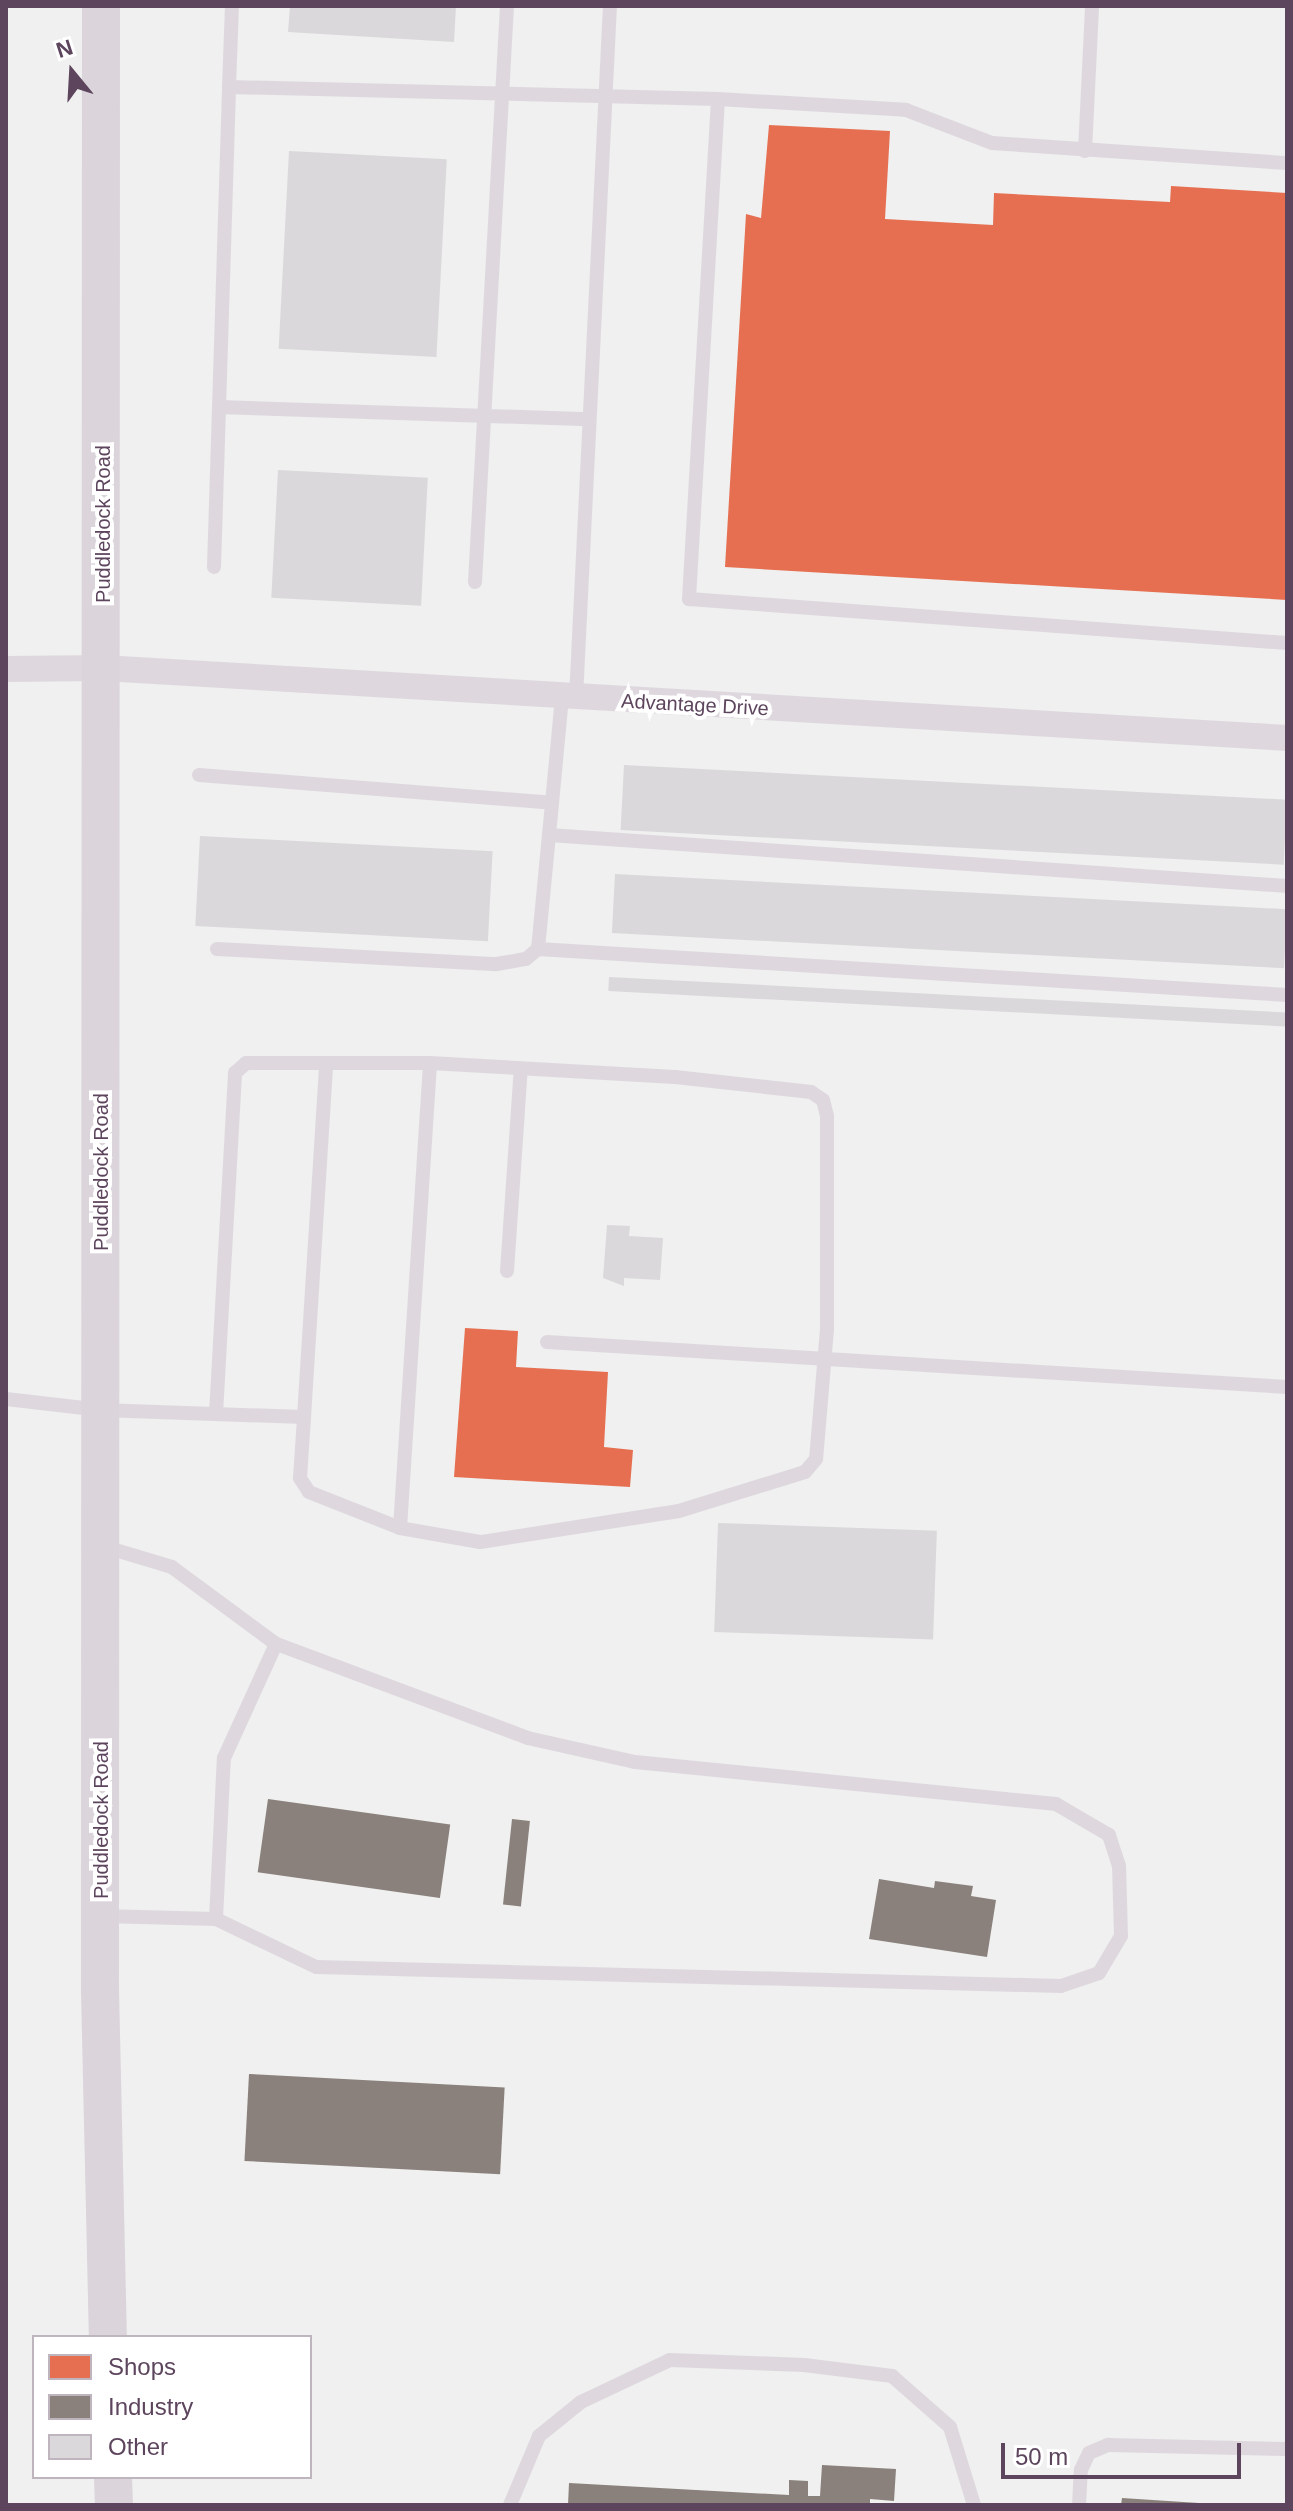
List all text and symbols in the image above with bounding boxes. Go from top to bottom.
north arrow [32,32,112,112]
text: N [53,34,76,63]
street label: Puddledock Road [91,445,115,603]
street label: Advantage Drive [621,689,769,721]
street label: Puddledock Road [89,1093,113,1251]
street label: Puddledock Road [89,1741,113,1899]
legend [32,2335,312,2479]
text: Shops [108,2353,176,2380]
text: Industry [108,2393,193,2420]
scale bar [1005,2427,1245,2477]
text: Other [108,2433,168,2460]
text: 50 m [1015,2443,1068,2470]

